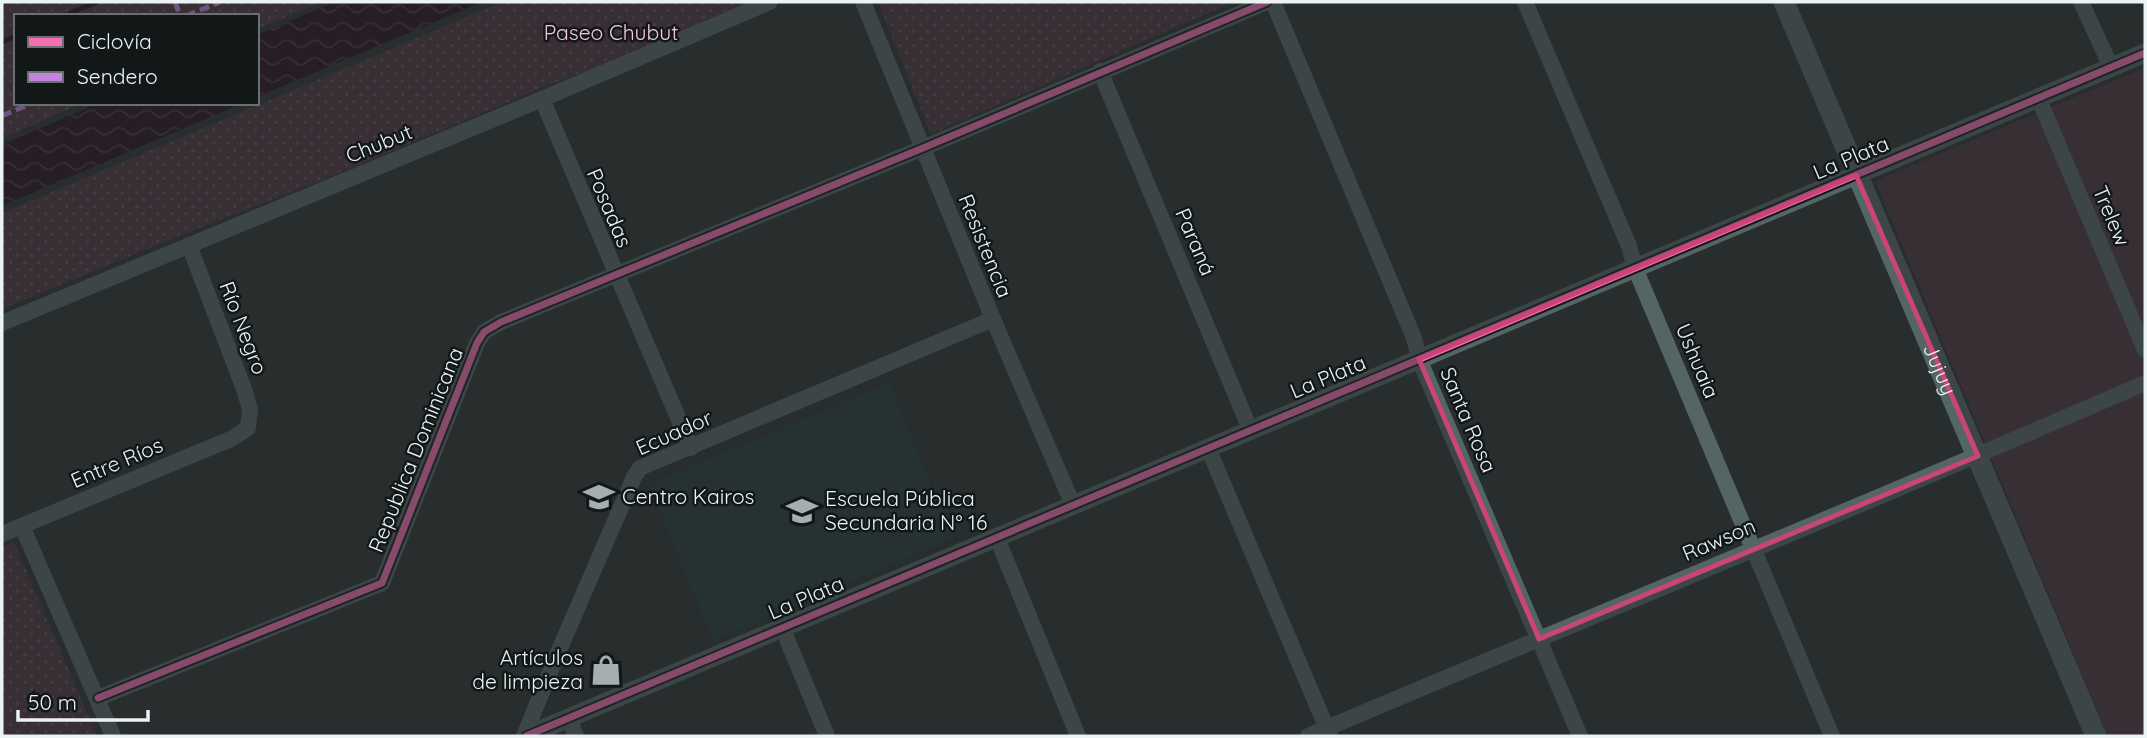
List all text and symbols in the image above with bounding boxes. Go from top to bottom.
legend [14,14,259,105]
park label: Paseo Chubut [544,19,678,45]
text: Ciclovía [77,28,152,54]
text: Sendero [77,63,158,89]
street label: Chubut [342,118,416,168]
street label: La Plata [1809,130,1892,185]
street label: Posadas [582,164,638,251]
street label: Trelew [2088,181,2136,250]
street label: Resistencia [953,190,1018,301]
street label: Paraná [1170,204,1222,279]
street label: Río Negro [214,277,274,378]
street label: Ushuaia [1671,319,1725,402]
street label: Jujuy [1918,339,1963,399]
street label: Republica Dominicana [362,343,468,556]
street label: La Plata [1286,349,1369,404]
street label: Santa Rosa [1435,363,1503,476]
street label: Ecuador [631,404,716,460]
street label: Entre Ríos [67,431,167,493]
school or university icon: Centro Kairos [582,480,616,514]
place label: Centro Kairos [622,483,754,509]
place label: Escuela Pública Secundaria N° 16 [825,485,987,535]
school or university icon: Escuela Pública Secundaria N° 16 [785,494,819,528]
street label: Rawson [1678,512,1759,566]
street label: La Plata [764,570,847,625]
place label: Artículos de limpieza [472,644,583,694]
shop icon: Artículos de limpieza [589,653,623,687]
scale bar [18,678,147,722]
text: 50 m [28,689,77,715]

